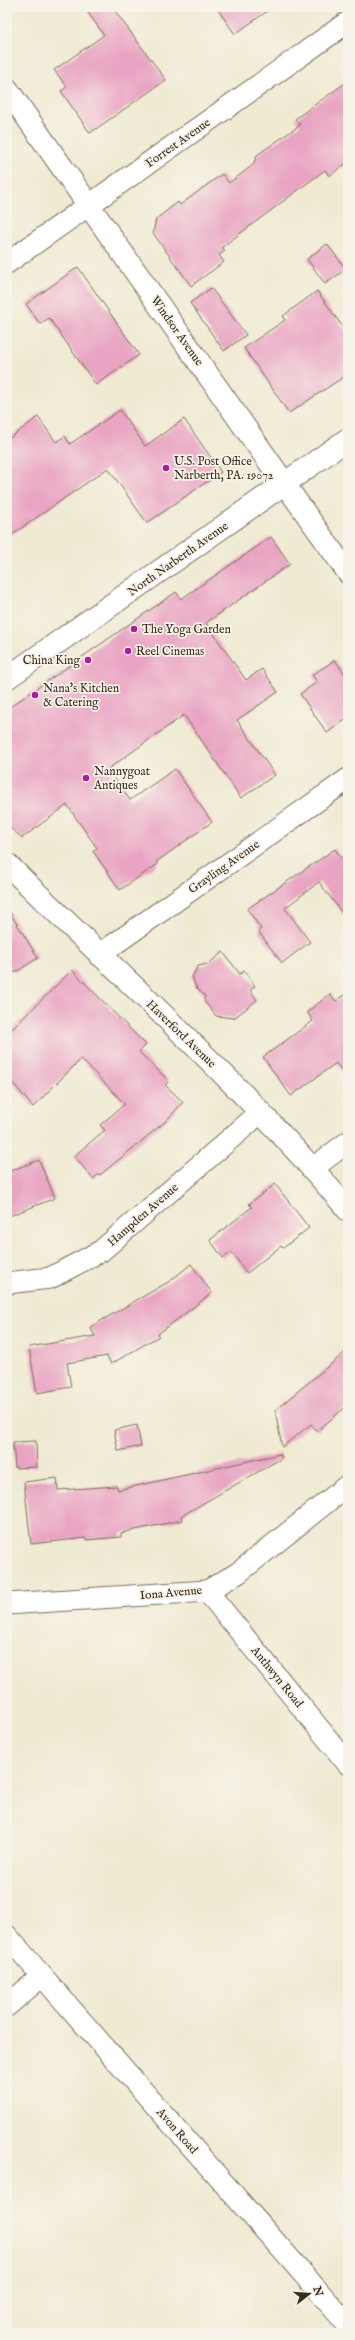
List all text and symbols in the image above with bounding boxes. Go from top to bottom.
street label: Forrest Avenue [143,115,214,171]
street label: Windsor Avenue [147,293,207,369]
place label: U.S. Post Office Narberth, PA. 19072 [174,454,274,483]
marker: U.S. Post Office Narberth, PA. 19072 [161,463,171,473]
street label: North Narberth Avenue [125,518,232,599]
place label: The Yoga Garden [142,622,232,637]
marker: The Yoga Garden [129,624,139,634]
place label: Reel Cinemas [136,644,204,659]
marker: Reel Cinemas [123,646,133,656]
place label: China King [23,653,80,668]
marker: China King [83,655,93,665]
place label: Nana's Kitchen & Catering [43,681,120,710]
marker: Nana's Kitchen & Catering [30,690,40,700]
place label: Nannygoat Antiques [93,764,150,794]
marker: Nannygoat Antiques [81,773,91,783]
street label: Grayling Avenue [186,837,263,897]
street label: Haverford Avenue [143,997,219,1071]
street label: Hampden Avenue [105,1180,182,1251]
street label: Iona Avenue [139,1583,203,1603]
street label: Anthwyn Road [247,1642,307,1711]
street label: Avon Road [152,2104,201,2157]
north arrow [289,2274,329,2314]
text: N [309,2284,326,2298]

